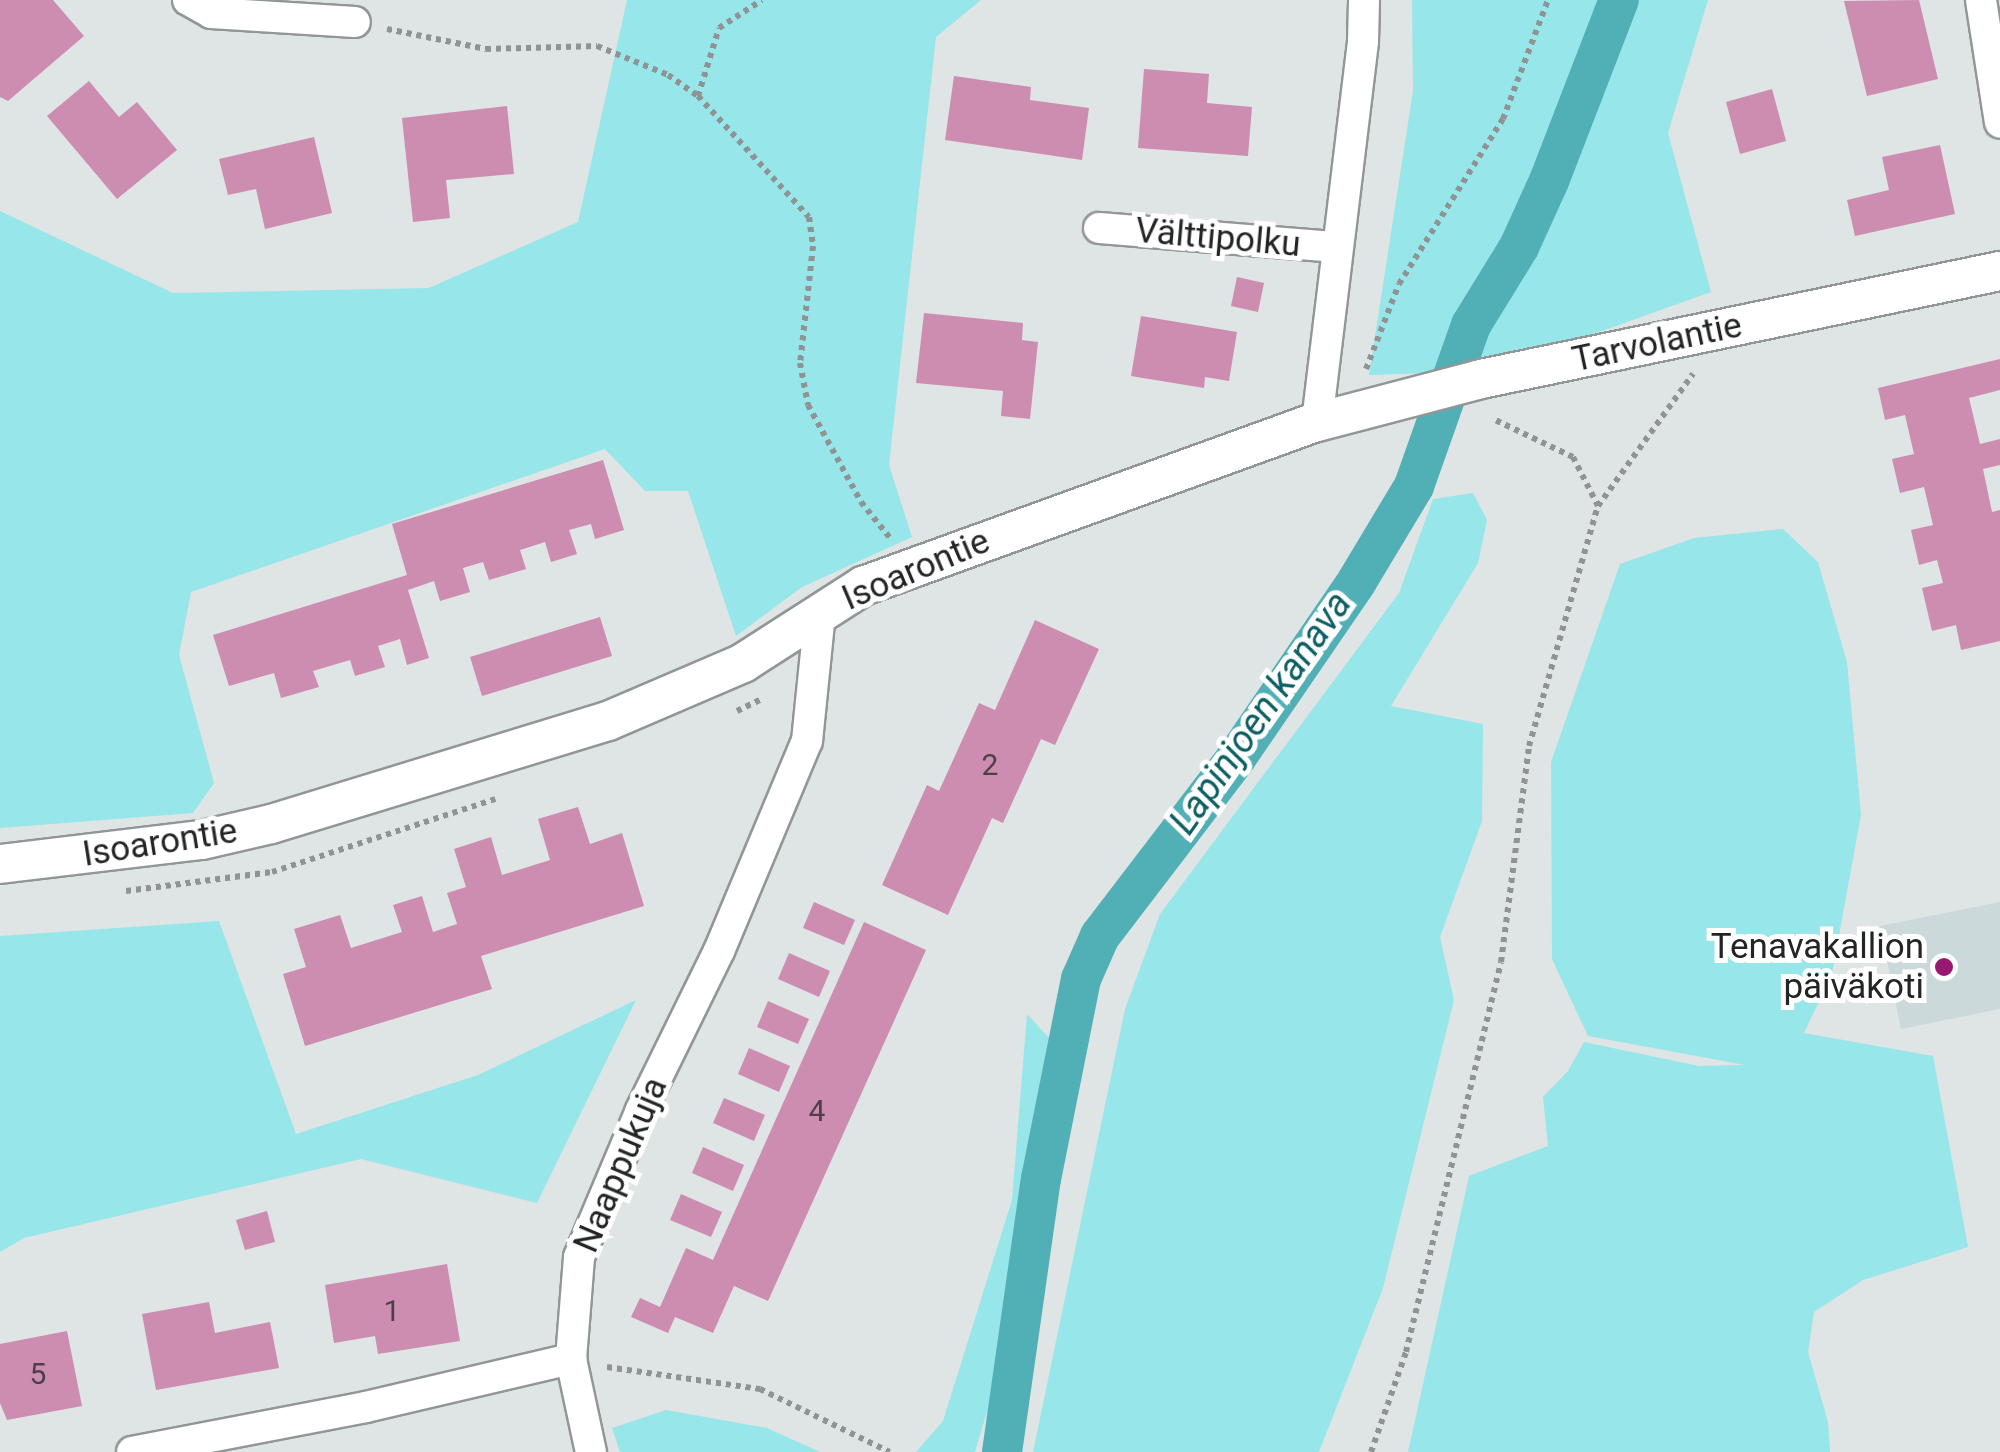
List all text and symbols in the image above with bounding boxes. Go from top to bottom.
street label: Välttipolku [1134,210,1302,266]
street label: Tarvolantie [1568,305,1746,381]
street label: Isoarontie [836,520,996,620]
water label: Lapinjoen kanava [1160,583,1362,843]
house number: 2 [982,747,998,783]
street label: Isoarontie [80,810,240,876]
place label: Tenavakallion päiväkoti [1711,926,1924,1008]
marker: Tenavakallion päiväkoti [1933,956,1955,978]
street label: Naappukuja [565,1071,677,1259]
house number: 4 [809,1093,825,1129]
house number: 1 [384,1293,400,1329]
house number: 5 [30,1356,46,1392]

